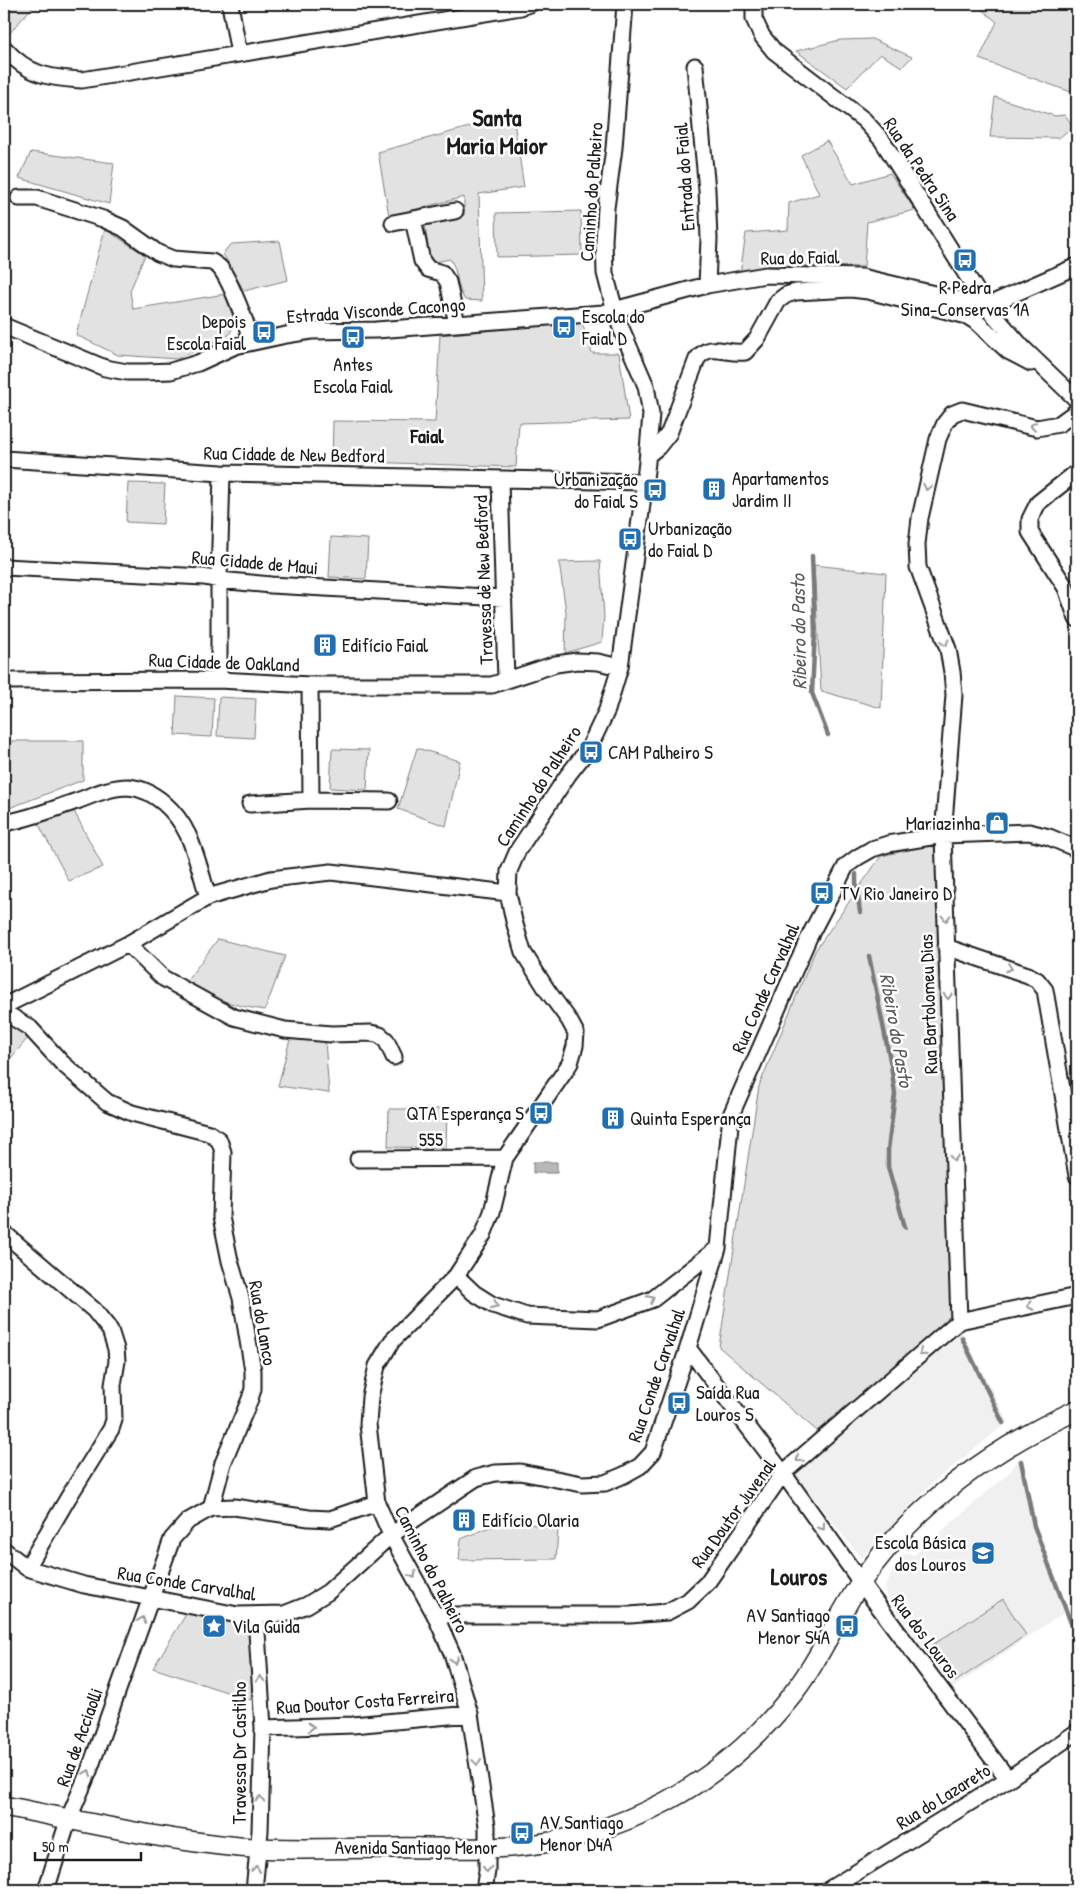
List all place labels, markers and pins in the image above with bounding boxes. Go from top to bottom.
bus stop icon: R Pedra Sina-Conservas 1A [952,247,978,273]
place label: R Pedra Sina-Conservas 1A [901,274,1029,322]
place label: Escola do Faial D [581,303,645,351]
place label: Depois Escola Faial [167,308,247,356]
bus stop icon: Escola do Faial D [551,314,577,340]
bus stop icon: Depois Escola Faial [251,319,277,345]
bus stop icon: Antes Escola Faial [340,324,366,350]
place label: Antes Escola Faial [314,351,393,399]
place label: Apartamentos Jardim II [732,465,829,513]
place label: Urbanização do Faial S [554,466,638,514]
building icon: Apartamentos Jardim II [701,476,727,502]
bus stop icon: Urbanização do Faial S [642,477,668,503]
place label: Urbanização do Faial D [648,515,732,563]
bus stop icon: Urbanização do Faial D [617,526,643,552]
building icon: Edifício Faial [312,632,338,658]
place label: Edifício Faial [342,632,429,658]
bus stop icon: CAM Palheiro S [578,739,604,765]
place label: CAM Palheiro S [608,739,713,765]
place label: Mariazinha [906,810,981,836]
shop icon: Mariazinha [984,810,1010,836]
bus stop icon: TV Rio Janeiro D [809,880,835,906]
place label: TV Rio Janeiro D [840,880,952,906]
place label: QTA Esperança S [406,1100,524,1126]
bus stop icon: QTA Esperança S [528,1100,554,1126]
building icon: Quinta Esperança [600,1105,626,1131]
place label: Quinta Esperança [630,1105,751,1131]
place label: Saída Rua Louros S [696,1379,760,1427]
bus stop icon: Saída Rua Louros S [666,1390,692,1416]
building icon: Edifício Olaria [451,1507,477,1533]
place label: Edifício Olaria [482,1507,579,1533]
place label: Escola Básica dos Louros [875,1529,967,1577]
school or university icon: Escola Básica dos Louros [970,1540,996,1566]
place label: AV Santiago Menor S4A [747,1602,830,1650]
place icon: Vila Guida [201,1613,227,1639]
place label: Vila Guida [232,1613,300,1639]
bus stop icon: AV Santiago Menor S4A [834,1613,860,1639]
place label: AV Santiago Menor D4A [540,1809,624,1857]
bus stop icon: AV Santiago Menor D4A [509,1820,535,1846]

